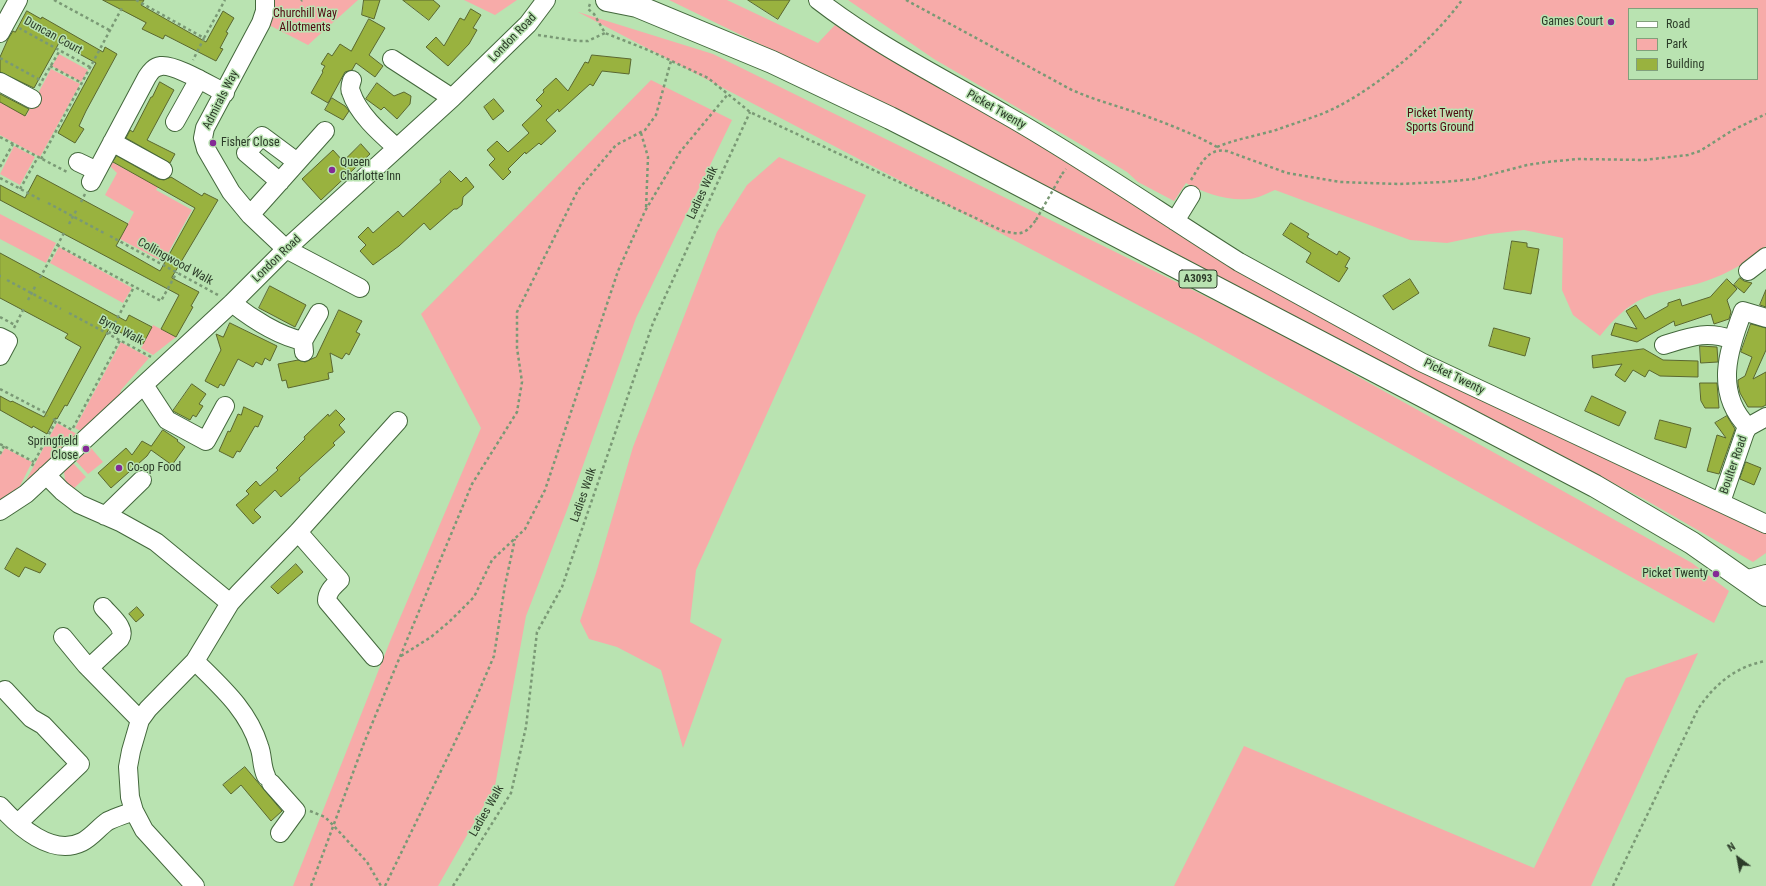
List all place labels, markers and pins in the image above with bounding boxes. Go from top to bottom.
place label: Games Court [1541,15,1603,29]
marker: Games Court [1606,17,1616,27]
place label: Fisher Close [221,136,280,150]
marker: Fisher Close [208,138,218,148]
place label: Queen Charlotte Inn [340,156,401,184]
marker: Queen Charlotte Inn [327,165,337,175]
place label: Springfield Close [28,435,78,463]
marker: Springfield Close [81,444,91,454]
place label: Co-op Food [127,461,181,475]
marker: Co-op Food [114,463,124,473]
place label: Picket Twenty [1642,567,1708,581]
marker: Picket Twenty [1711,569,1721,579]

